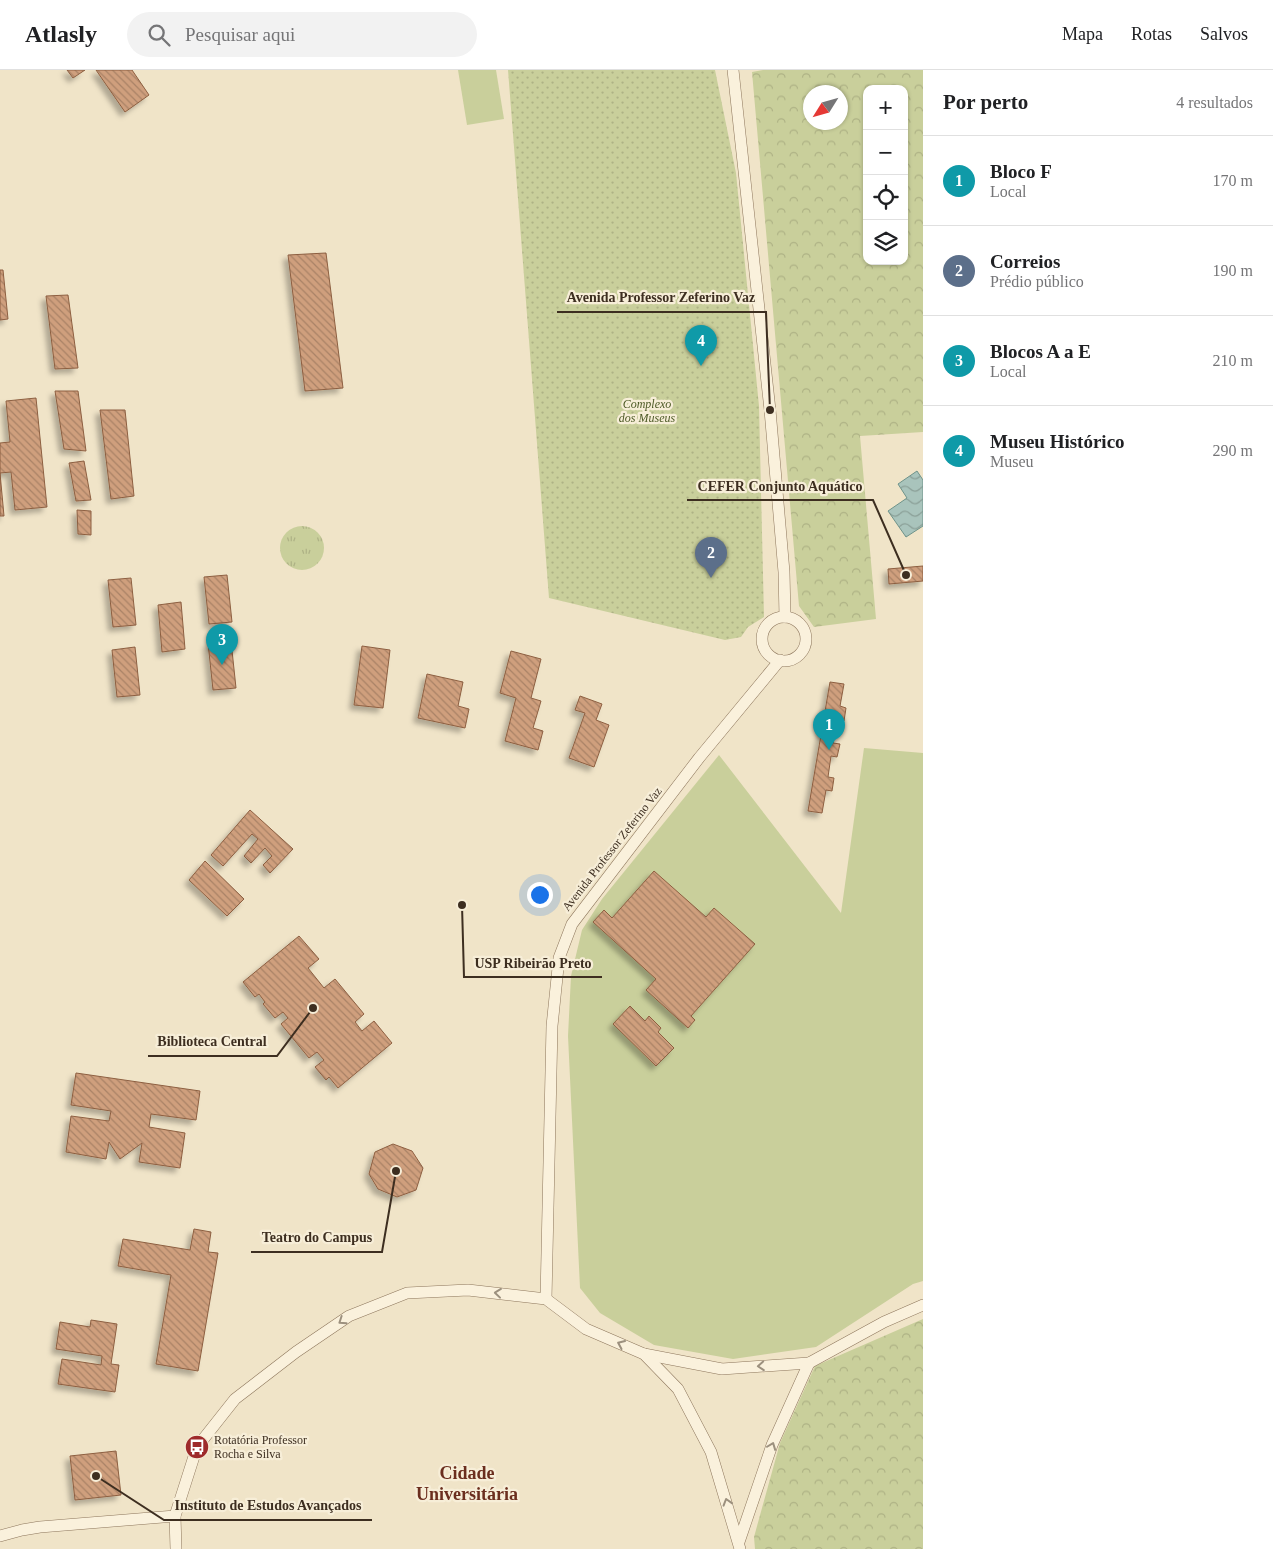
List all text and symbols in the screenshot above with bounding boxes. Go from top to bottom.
search box [127,12,477,57]
text: Atlasly [25,21,97,47]
icon: search [145,21,173,49]
text: Pesquisar aqui [185,24,295,45]
text: Mapa [1062,24,1103,44]
text: Rotas [1131,24,1172,44]
text: Salvos [1200,24,1248,44]
north arrow [803,85,848,130]
map controls [863,85,908,265]
button: + [863,85,908,130]
text: Por perto [943,90,1028,114]
text: 4 resultados [1176,94,1253,111]
button: − [863,130,908,175]
text: Bloco F [990,161,1052,182]
text: 1 [955,172,963,189]
text: 170 m [1213,172,1253,189]
button: locate [863,175,908,220]
text: Local [990,183,1026,200]
button: layers [863,220,908,265]
text: Correios [990,251,1060,272]
text: 2 [955,262,963,279]
text: 190 m [1213,262,1253,279]
text: Prédio público [990,273,1084,290]
callout: Avenida Professor Zeferino Vaz [557,283,766,312]
text: Avenida Professor Zeferino Vaz [567,290,755,305]
pin: 4 [685,325,717,366]
text: Blocos A a E [990,341,1091,362]
text: 3 [955,352,963,369]
text: 210 m [1213,352,1253,369]
text: Local [990,363,1026,380]
park label: Complexo dos Museus [619,397,675,425]
text: Museu Histórico [990,431,1125,452]
text: 4 [955,442,963,459]
text: 290 m [1213,442,1253,459]
text: Museu [990,453,1034,470]
callout: CEFER Conjunto Aquático [687,471,873,500]
text: CEFER Conjunto Aquático [698,479,862,494]
pin: 2 [695,537,727,578]
pin: 3 [206,624,238,665]
pin: 1 [813,709,845,750]
street label: Avenida Professor Zeferino Vaz [559,784,665,914]
your location [527,882,553,908]
callout: USP Ribeirão Preto [464,948,602,977]
text: USP Ribeirão Preto [474,956,592,971]
callout: Biblioteca Central [148,1027,277,1056]
text: Biblioteca Central [157,1034,267,1049]
callout: Teatro do Campus [251,1223,382,1252]
text: Teatro do Campus [262,1230,373,1245]
one-way arrow [494,1288,502,1299]
one-way arrow [338,1315,347,1324]
one-way arrow [617,1340,626,1351]
one-way arrow [756,1360,764,1371]
place label: Rotatória Professor Rocha e Silva [214,1433,307,1461]
bus stop icon: Rotatória Professor Rocha e Silva [184,1434,210,1460]
one-way arrow [766,1442,776,1451]
district label: Cidade Universitária [416,1463,518,1504]
callout: Instituto de Estudos Avançados [164,1491,372,1520]
text: Instituto de Estudos Avançados [175,1498,362,1513]
one-way arrow [722,1499,732,1507]

